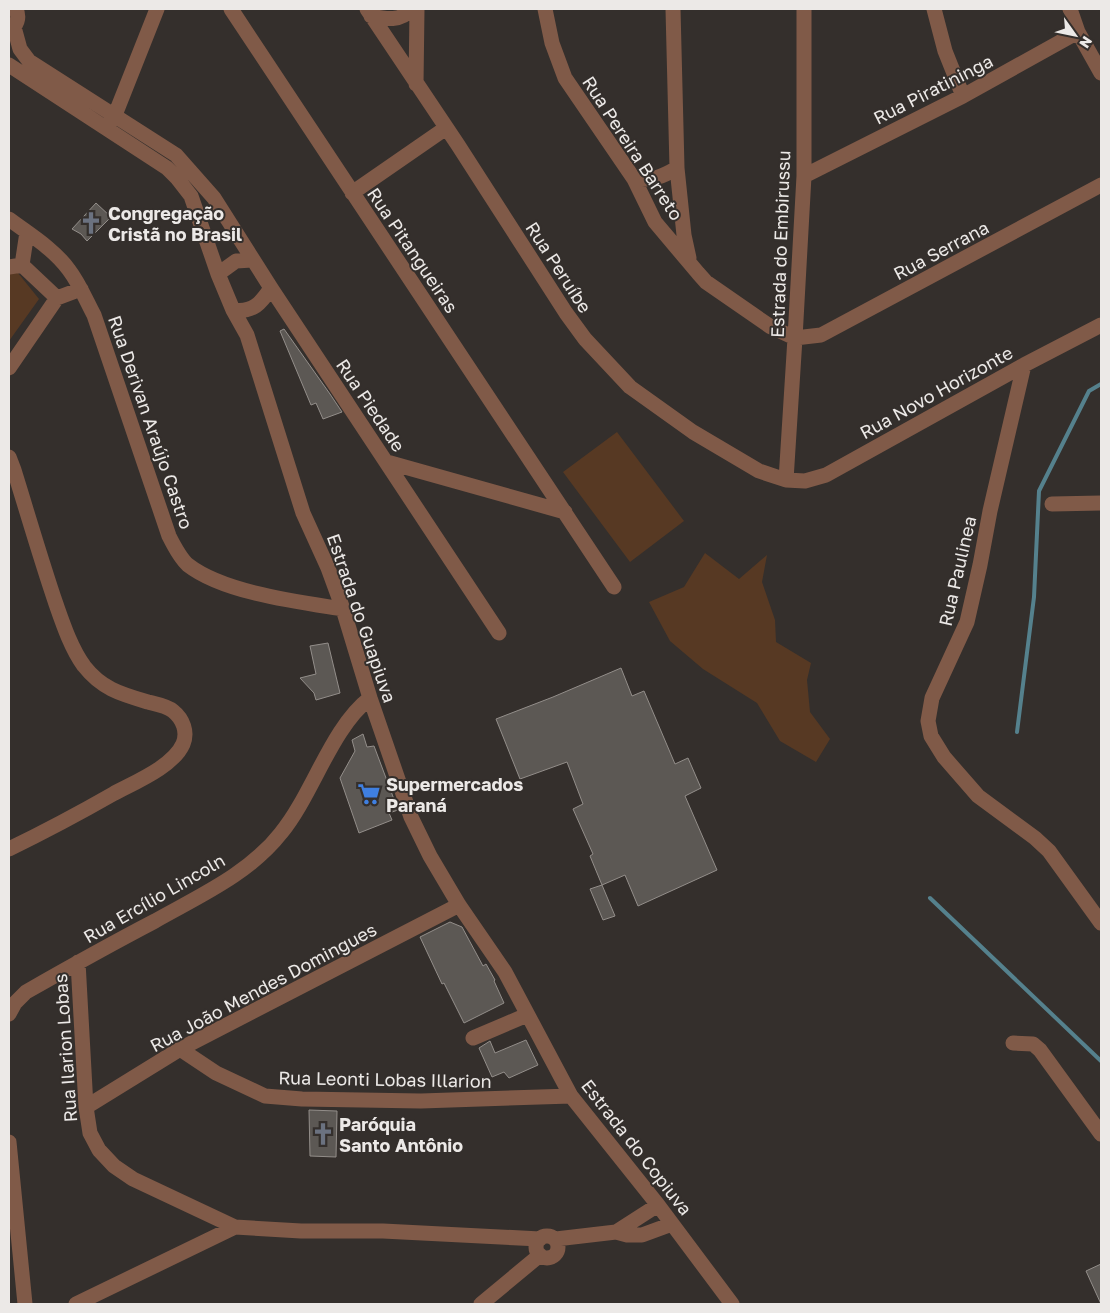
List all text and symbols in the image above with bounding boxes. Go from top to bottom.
north arrow [1050,10,1100,60]
text: N [1076,33,1096,51]
street label: Rua Piratininga [870,49,996,129]
street label: Rua Pereira Barreto [578,72,688,224]
street label: Estrada do Embirussu [766,150,794,338]
street label: Rua Pitangueiras [363,183,463,317]
place label: Congregação Cristã no Brasil [108,202,242,245]
church icon: Congregação Cristã no Brasil [78,210,104,236]
street label: Rua Serrana [890,216,992,284]
street label: Rua Peruíbe [521,217,597,317]
street label: Rua Derivan Araújo Castro [104,312,198,532]
street label: Rua Novo Horizonte [856,341,1016,443]
street label: Rua Piedade [332,354,410,456]
street label: Rua Paulinea [934,514,980,628]
street label: Estrada do Guapiuva [323,531,401,705]
place label: Supermercados Paraná [386,773,523,816]
supermarket icon: Supermercados Paraná [356,781,382,807]
street label: Rua Ercílio Lincoln [79,849,229,947]
street label: Rua João Mendes Domingues [146,918,380,1056]
street label: Rua Ilarion Lobas [49,973,81,1123]
street label: Rua Leonti Lobas Illarion [278,1066,492,1092]
street label: Estrada do Copiuva [577,1075,697,1219]
place label: Paróquia Santo Antônio [339,1113,463,1156]
church icon: Paróquia Santo Antônio [310,1121,336,1147]

